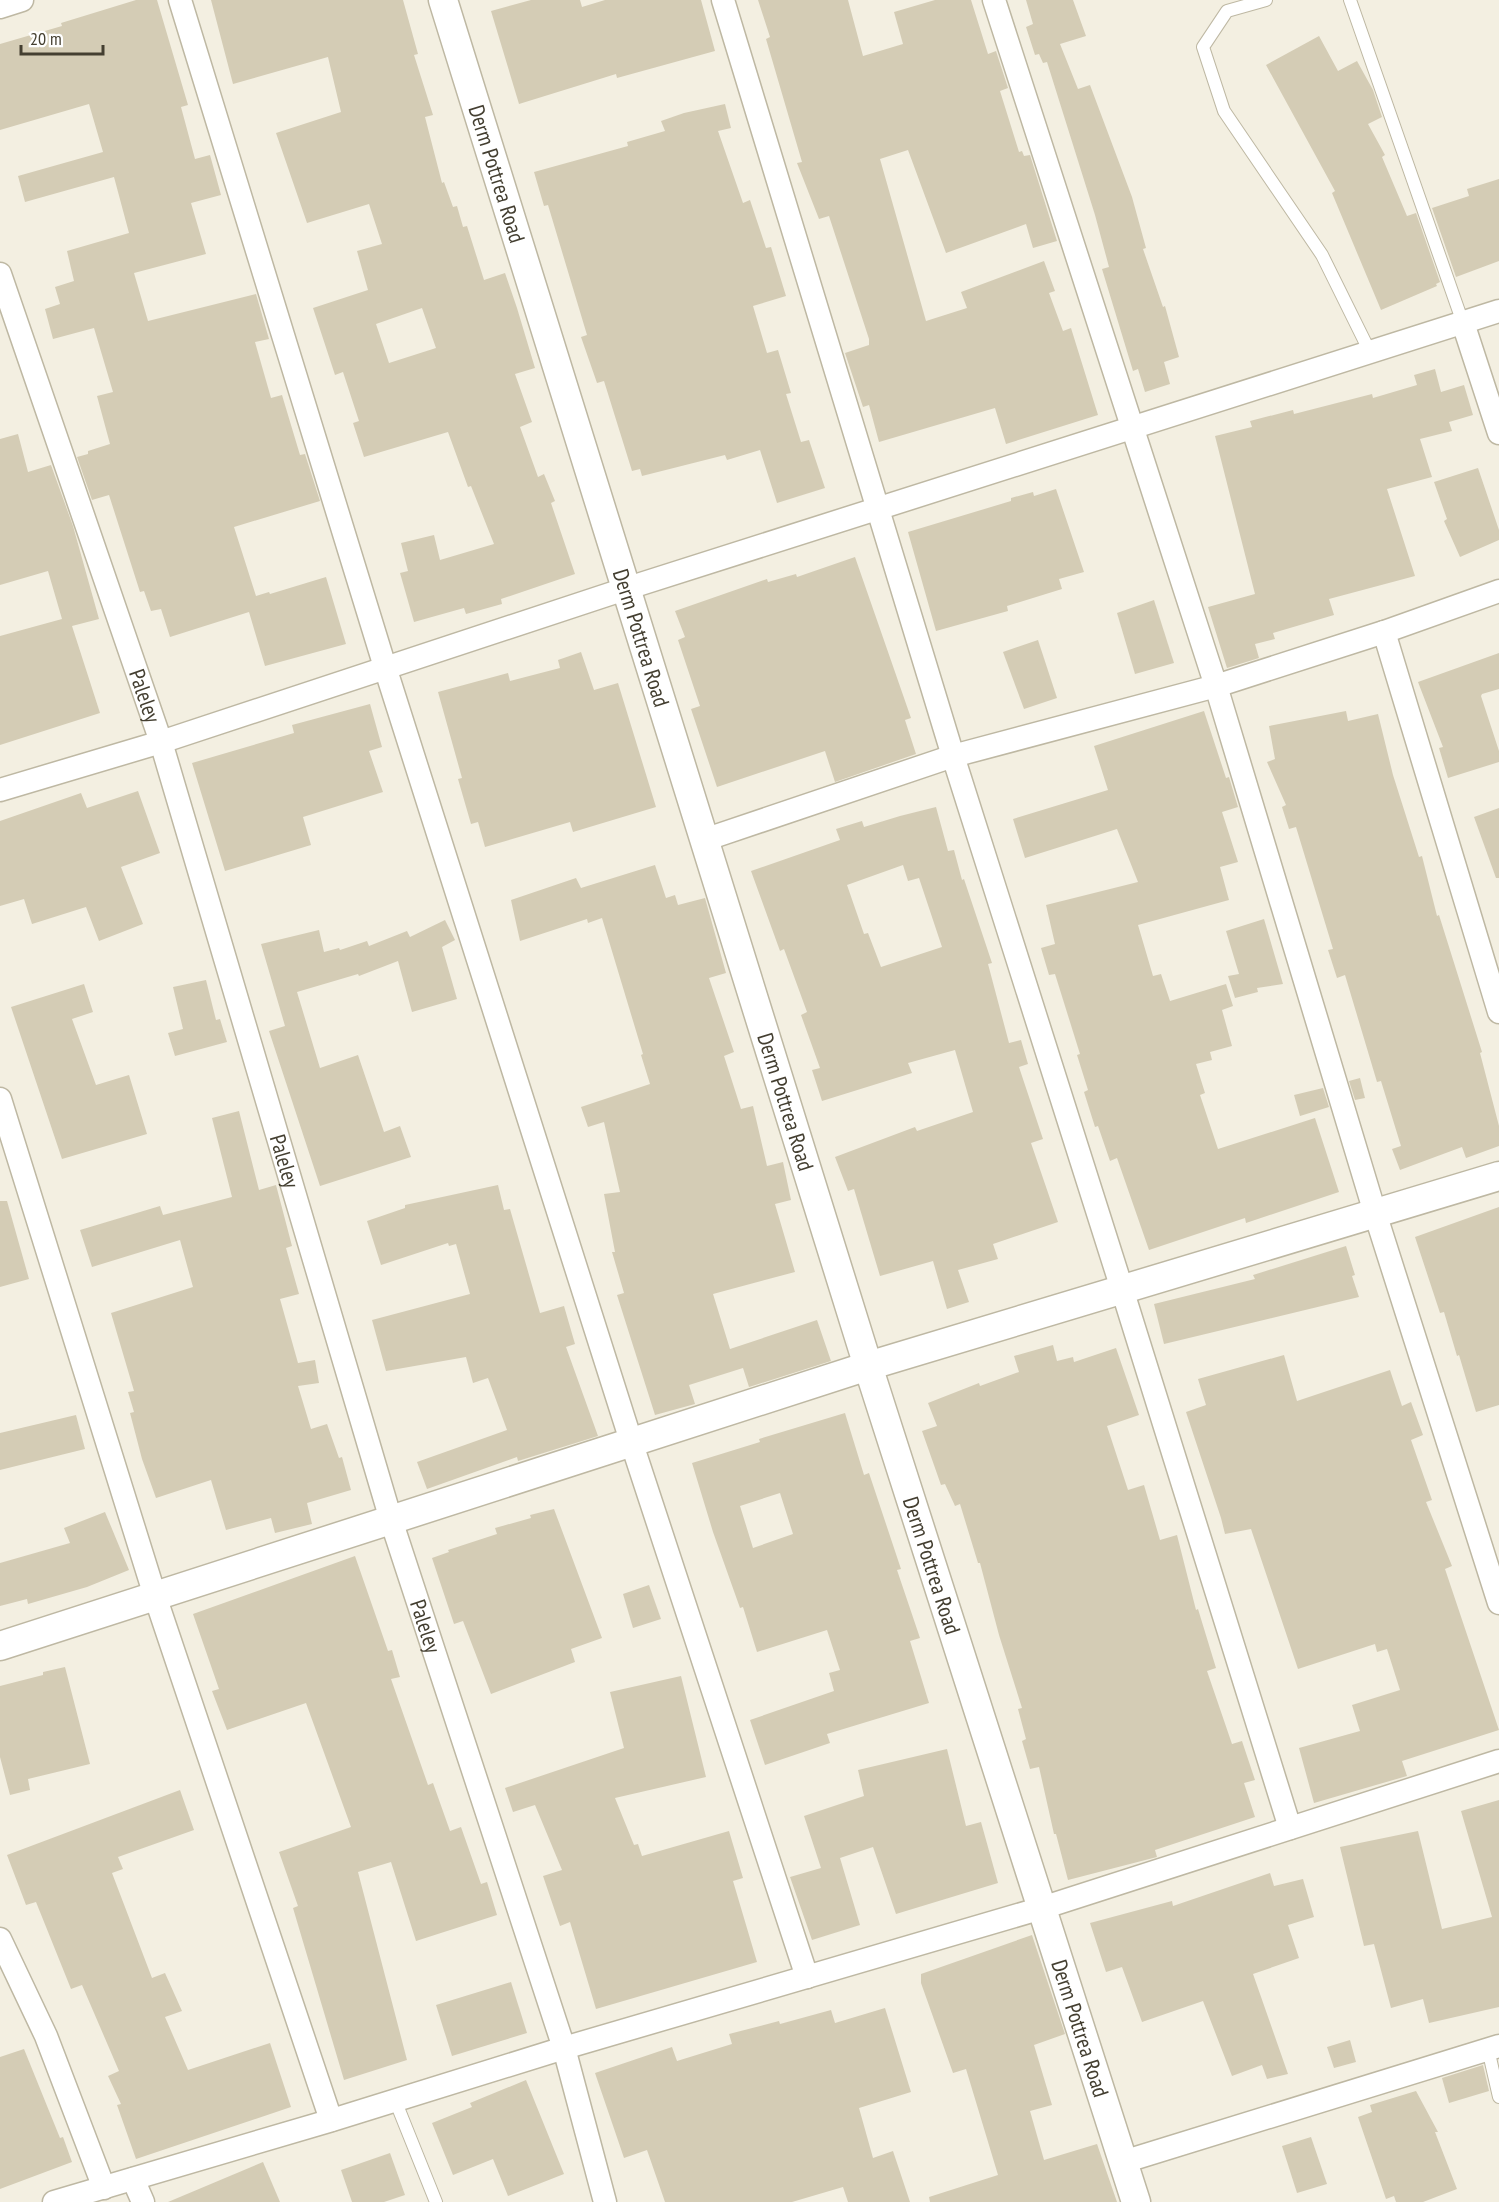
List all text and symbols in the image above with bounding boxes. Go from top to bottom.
scale bar [21,18,104,56]
text: 20 m [30,27,62,50]
street label: Derm Pottrea Road [462,101,532,246]
street label: Derm Pottrea Road [607,566,676,710]
street label: Paleley [123,665,167,727]
street label: Derm Pottrea Road [751,1030,820,1174]
street label: Paleley [264,1131,306,1192]
street label: Derm Pottrea Road [897,1493,967,1638]
street label: Paleley [404,1596,448,1657]
street label: Derm Pottrea Road [1045,1956,1115,2100]

